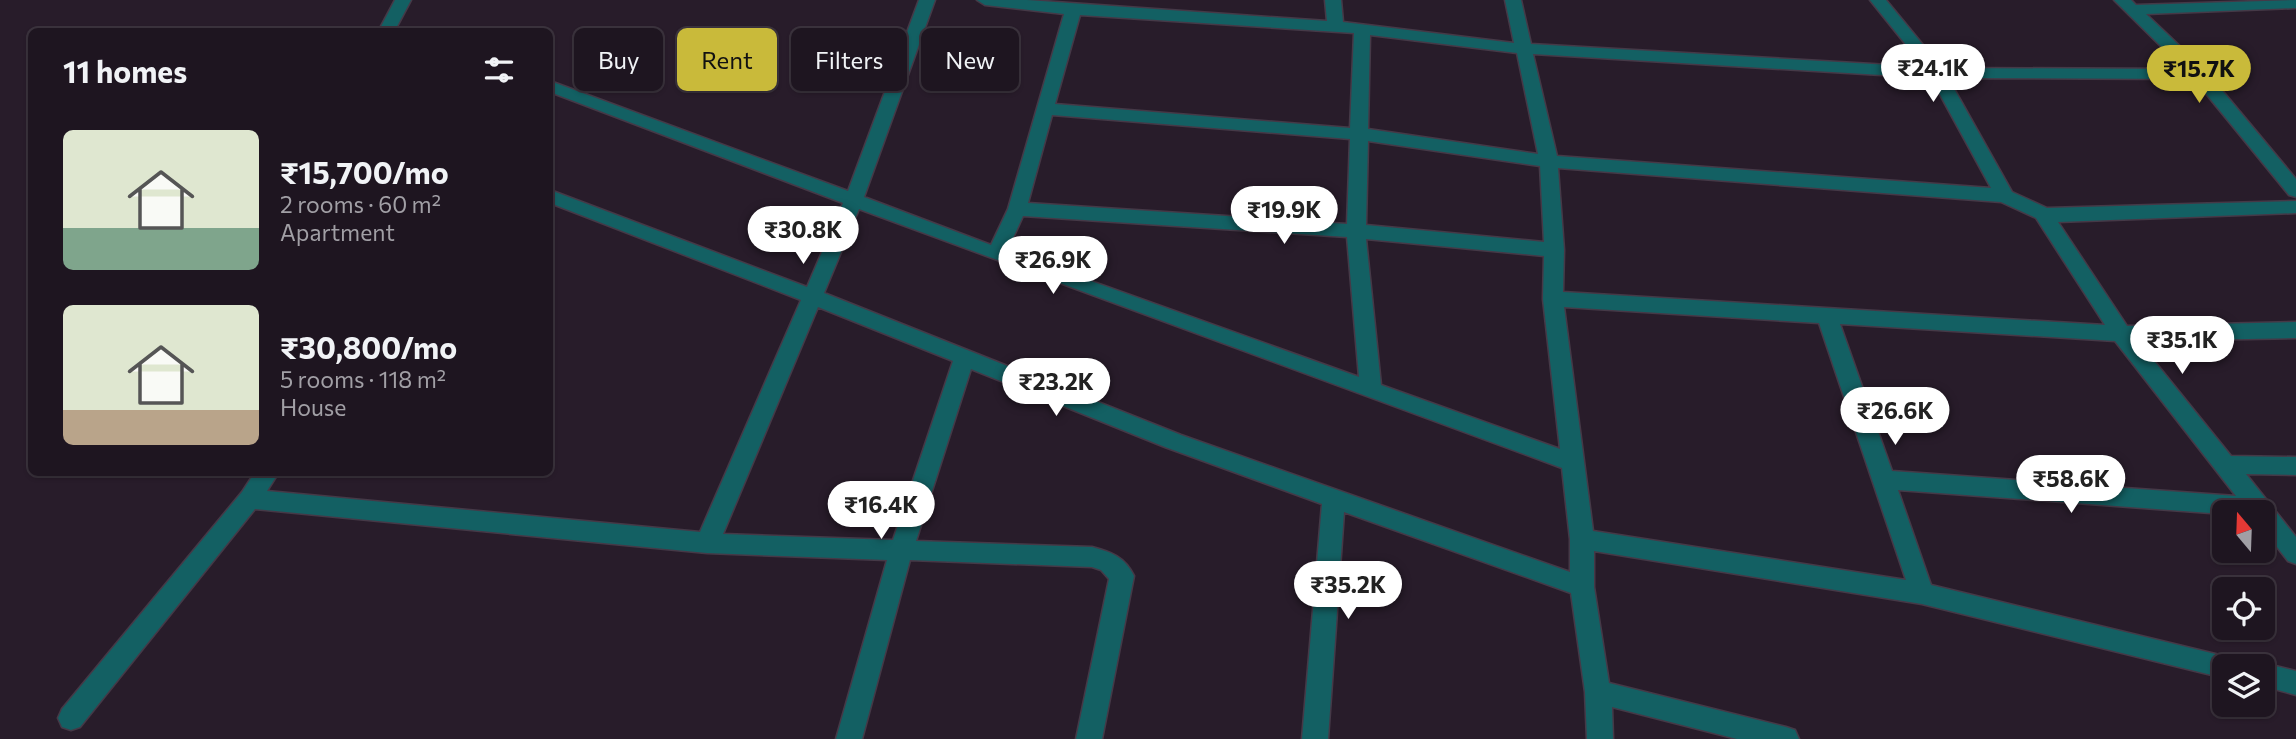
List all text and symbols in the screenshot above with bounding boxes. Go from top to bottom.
chip: Buy [574,28,663,91]
chip: Rent [677,28,777,91]
chip: Filters [791,28,907,91]
chip: New [921,28,1019,91]
pin: ₹24.1K [1876,44,1990,104]
pin: ₹15.7K [2142,46,2256,105]
icon: filters [480,51,518,89]
text: 11 homes [63,52,187,89]
text: ₹24.1K [1897,53,1969,81]
text: ₹15.7K [2163,54,2235,82]
text: ₹15,700/mo [280,153,449,190]
icon: home [119,158,203,242]
pin: ₹19.9K [1227,187,1341,246]
text: 2 rooms · 60 m² [280,190,441,218]
text: ₹19.9K [1247,195,1321,223]
pin: ₹30.8K [746,206,860,266]
text: ₹30.8K [764,215,842,243]
text: Apartment [280,218,395,246]
pin: ₹26.9K [996,236,1110,296]
text: ₹26.9K [1014,245,1092,273]
pin: ₹35.1K [2125,316,2239,376]
text: ₹35.1K [2146,325,2218,353]
text: ₹30,800/mo [280,328,457,365]
icon: home [119,333,203,417]
pin: ₹23.2K [999,358,1113,418]
text: 5 rooms · 118 m² [280,365,446,393]
text: ₹23.2K [1018,367,1094,395]
pin: ₹26.6K [1838,388,1952,447]
text: House [280,393,346,421]
text: ₹26.6K [1856,396,1934,424]
pin: ₹58.6K [2014,456,2128,515]
text: ₹58.6K [2032,464,2110,492]
pin: ₹16.4K [824,482,938,541]
text: ₹16.4K [844,490,918,518]
north arrow [2212,500,2275,564]
map controls [2212,500,2275,717]
pin: ₹35.2K [1291,562,1405,621]
text: ₹35.2K [1310,570,1386,598]
button: locate [2212,577,2275,640]
button: layers [2212,654,2275,717]

